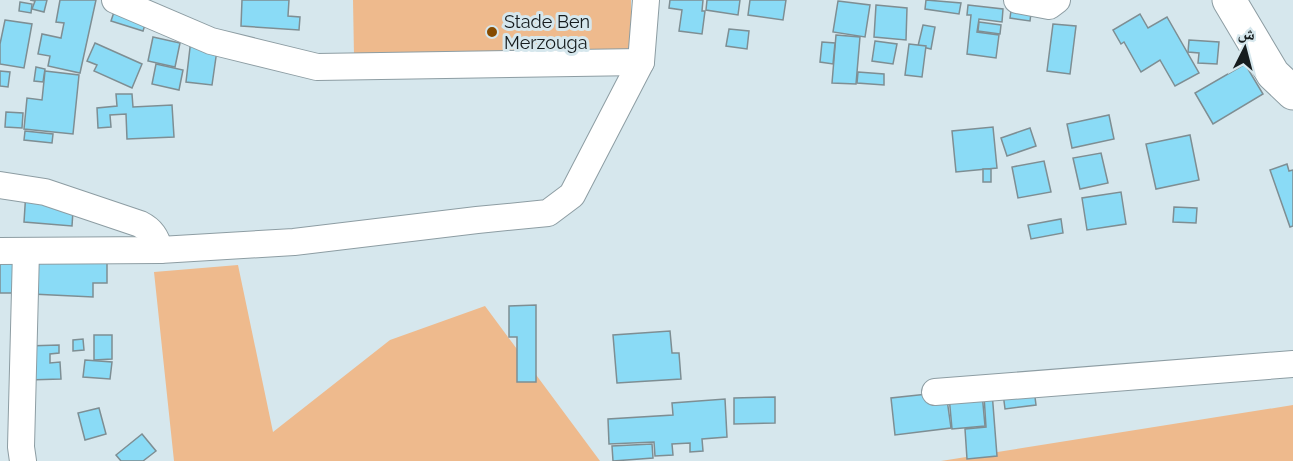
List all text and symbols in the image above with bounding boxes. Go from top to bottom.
place label: Stade Ben Merzouga [504,11,590,53]
north arrow [1215,18,1275,78]
text: ش [1237,23,1256,44]
marker: Stade Ben Merzouga [485,25,499,39]

